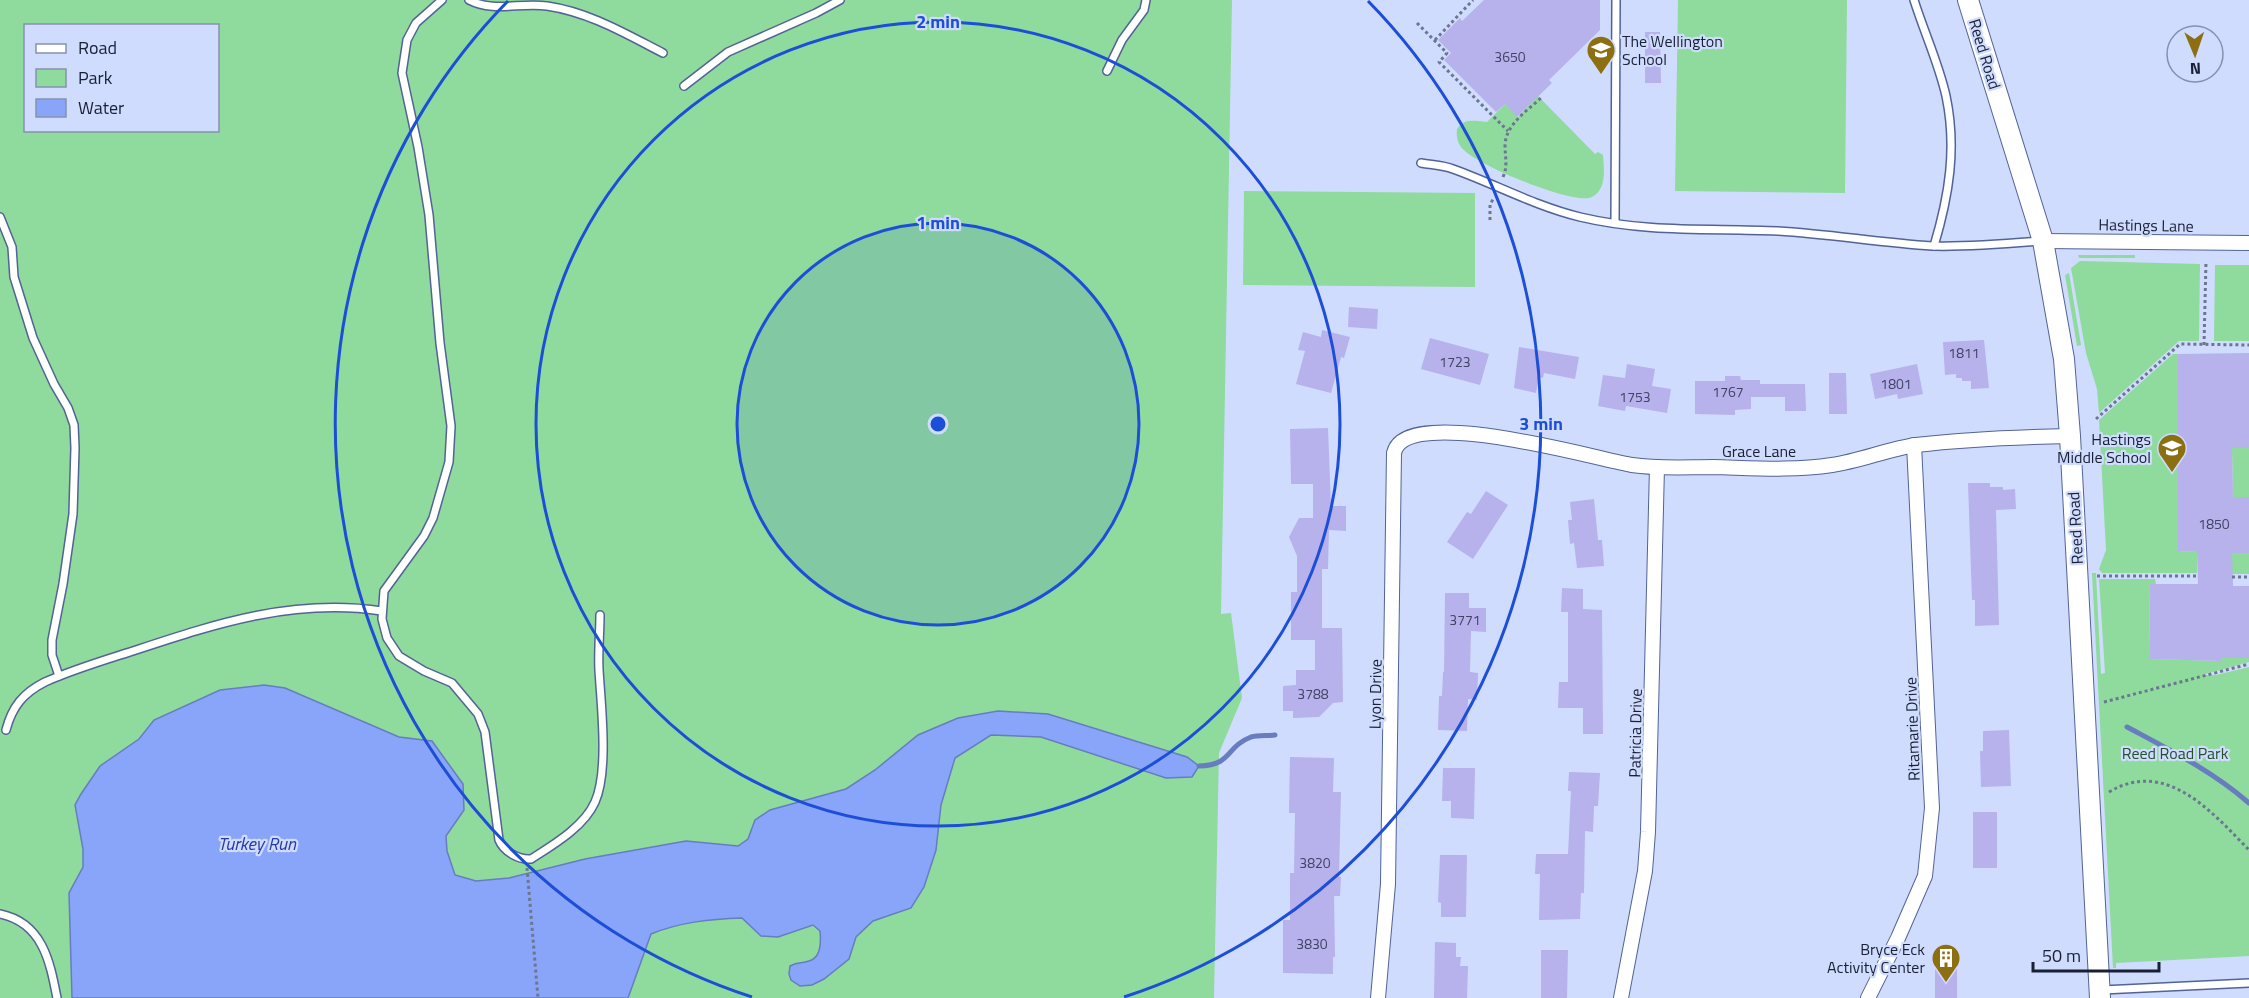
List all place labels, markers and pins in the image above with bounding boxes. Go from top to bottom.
place label: The Wellington School [1622,29,1723,71]
school or university icon: The Wellington School [1585,34,1617,76]
centre of rings [928,414,948,434]
place label: Hastings Middle School [2057,427,2151,469]
school or university icon: Hastings Middle School [2156,432,2188,474]
place label: Bryce Eck Activity Center [1827,937,1925,979]
building icon: Bryce Eck Activity Center [1930,942,1962,984]

